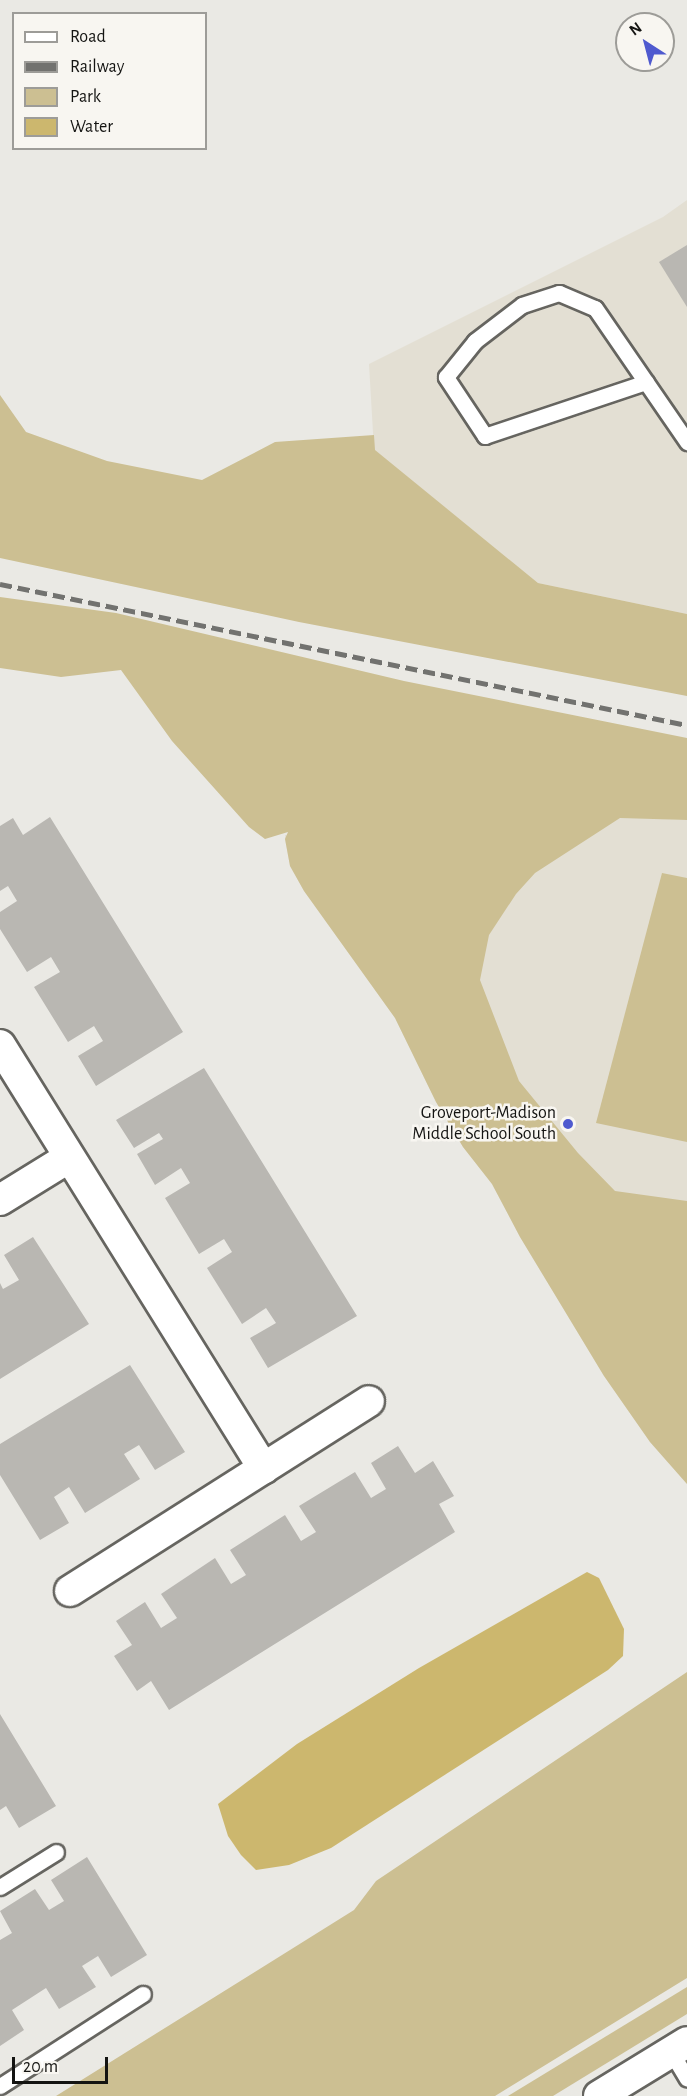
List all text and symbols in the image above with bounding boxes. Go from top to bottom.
legend [12,12,207,150]
north arrow [615,12,675,72]
text: N [626,19,645,39]
text: Road [70,28,106,46]
text: Railway [70,58,124,76]
text: Park [70,88,101,106]
text: Water [70,118,113,136]
place label: Groveport-Madison Middle School South [412,1103,556,1146]
marker: Groveport-Madison Middle School South [561,1117,575,1131]
scale bar [15,2045,111,2083]
text: 20 m [23,2058,58,2076]

